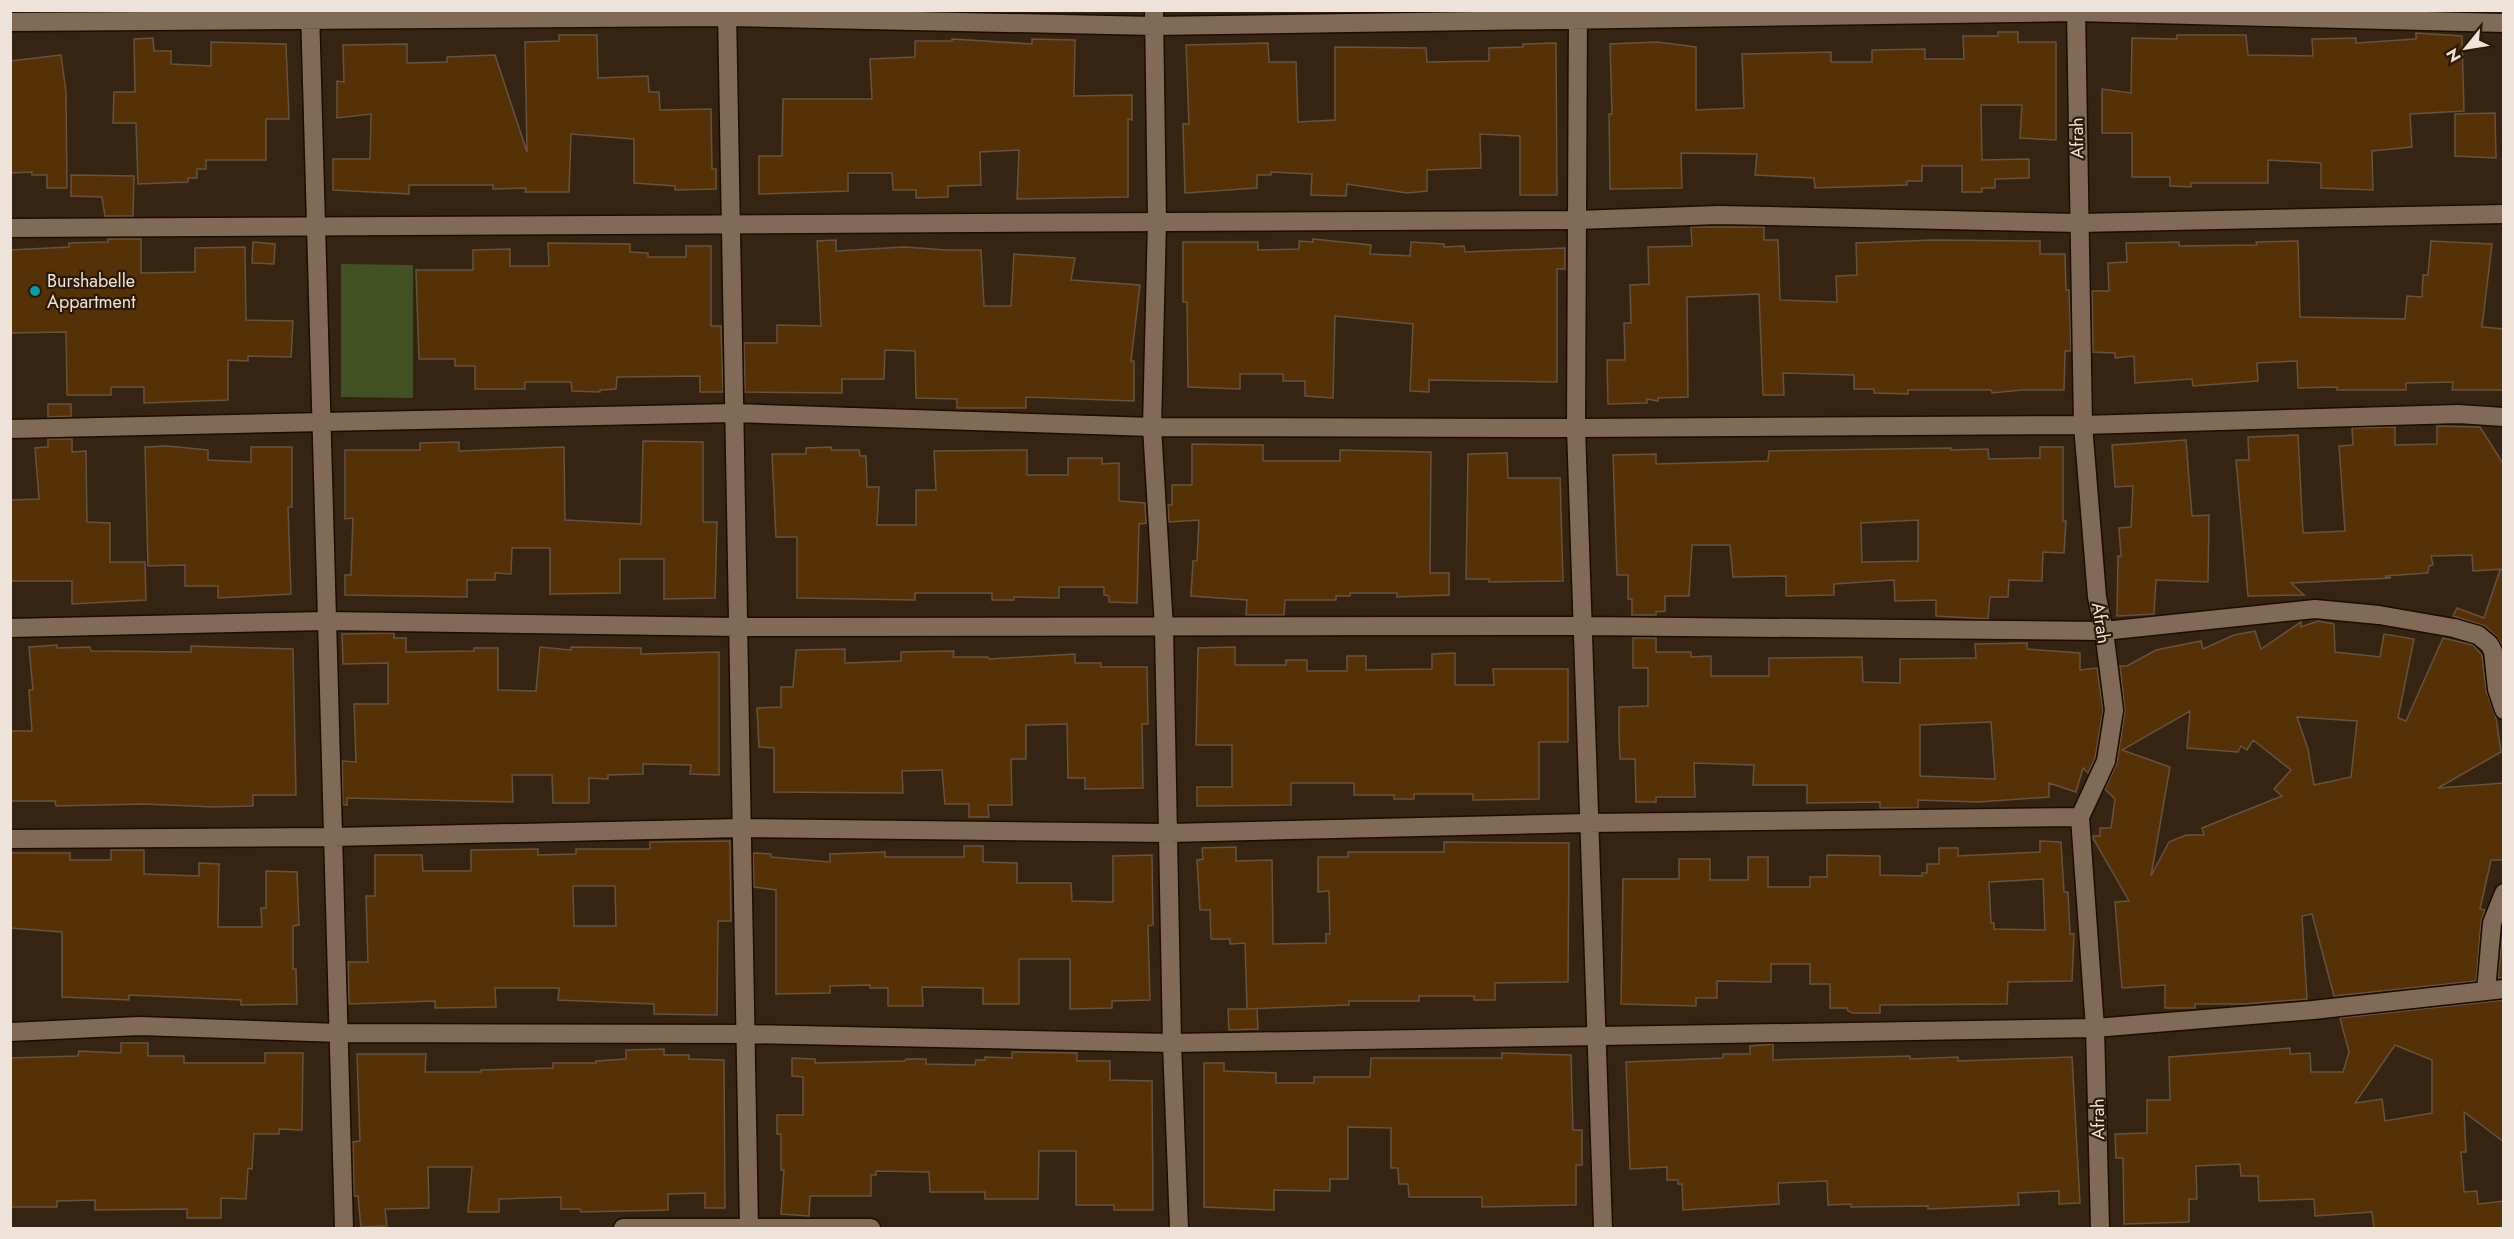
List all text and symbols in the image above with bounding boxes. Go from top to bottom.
north arrow [2436,18,2496,78]
text: N [2440,44,2467,67]
street label: Afrah [2064,117,2090,159]
place label: Burshabelle Appartment [47,268,136,315]
marker: Burshabelle Appartment [28,284,42,298]
street label: Afrah [2085,601,2117,645]
street label: Afrah [2085,1098,2111,1140]

